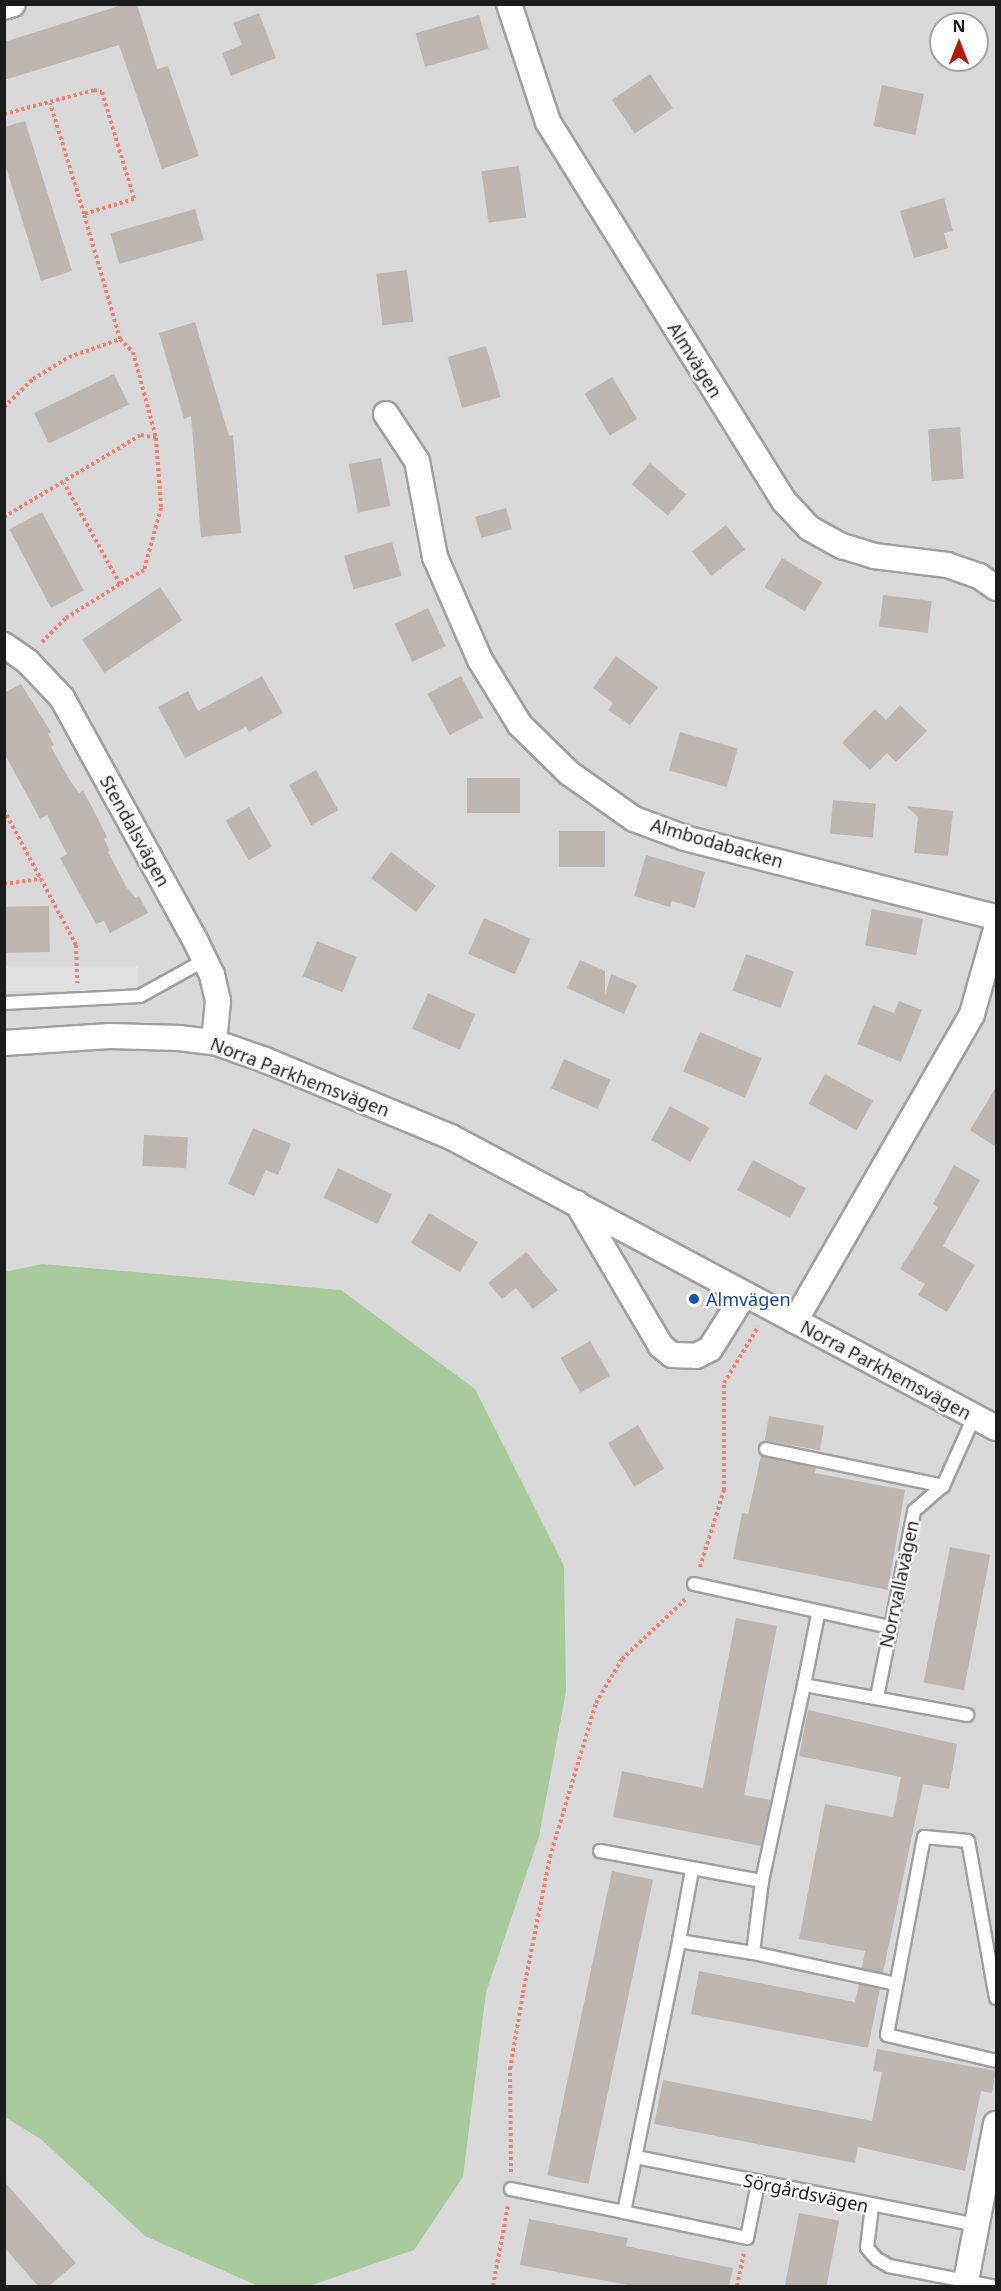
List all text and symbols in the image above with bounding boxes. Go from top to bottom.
north arrow [929,12,989,72]
text: N [952,15,966,37]
street label: Almvägen [663,318,727,402]
street label: Stendalsvägen [96,772,174,890]
street label: Almbodabacken [648,814,786,872]
street label: Norra Parkhemsvägen [207,1033,393,1121]
place label: Almvägen [706,1288,791,1310]
marker: Almvägen [687,1292,701,1306]
street label: Norra Parkhemsvägen [797,1316,975,1424]
street label: Norrvallavägen [875,1518,923,1650]
street label: Sörgårdsvägen [741,2169,871,2217]

